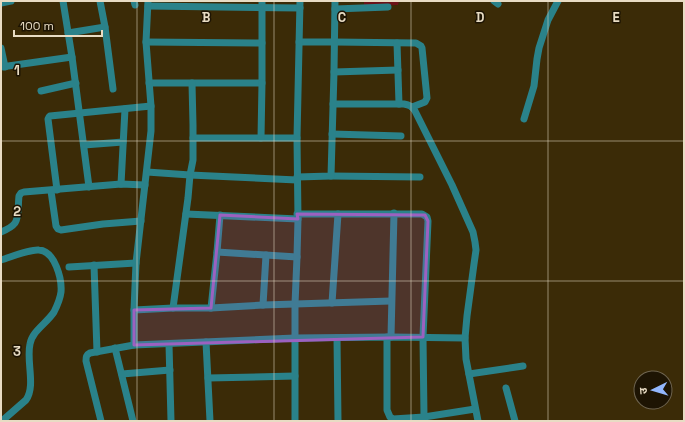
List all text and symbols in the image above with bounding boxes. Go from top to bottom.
text: B [202,9,211,26]
text: C [338,9,346,26]
text: D [476,9,485,26]
text: E [612,9,620,26]
scale bar [14,12,102,38]
text: 100 m [20,18,54,34]
text: 1 [14,62,20,79]
text: 2 [13,203,21,220]
text: 3 [13,343,21,360]
north arrow [633,370,673,410]
text: उ [636,386,650,395]

